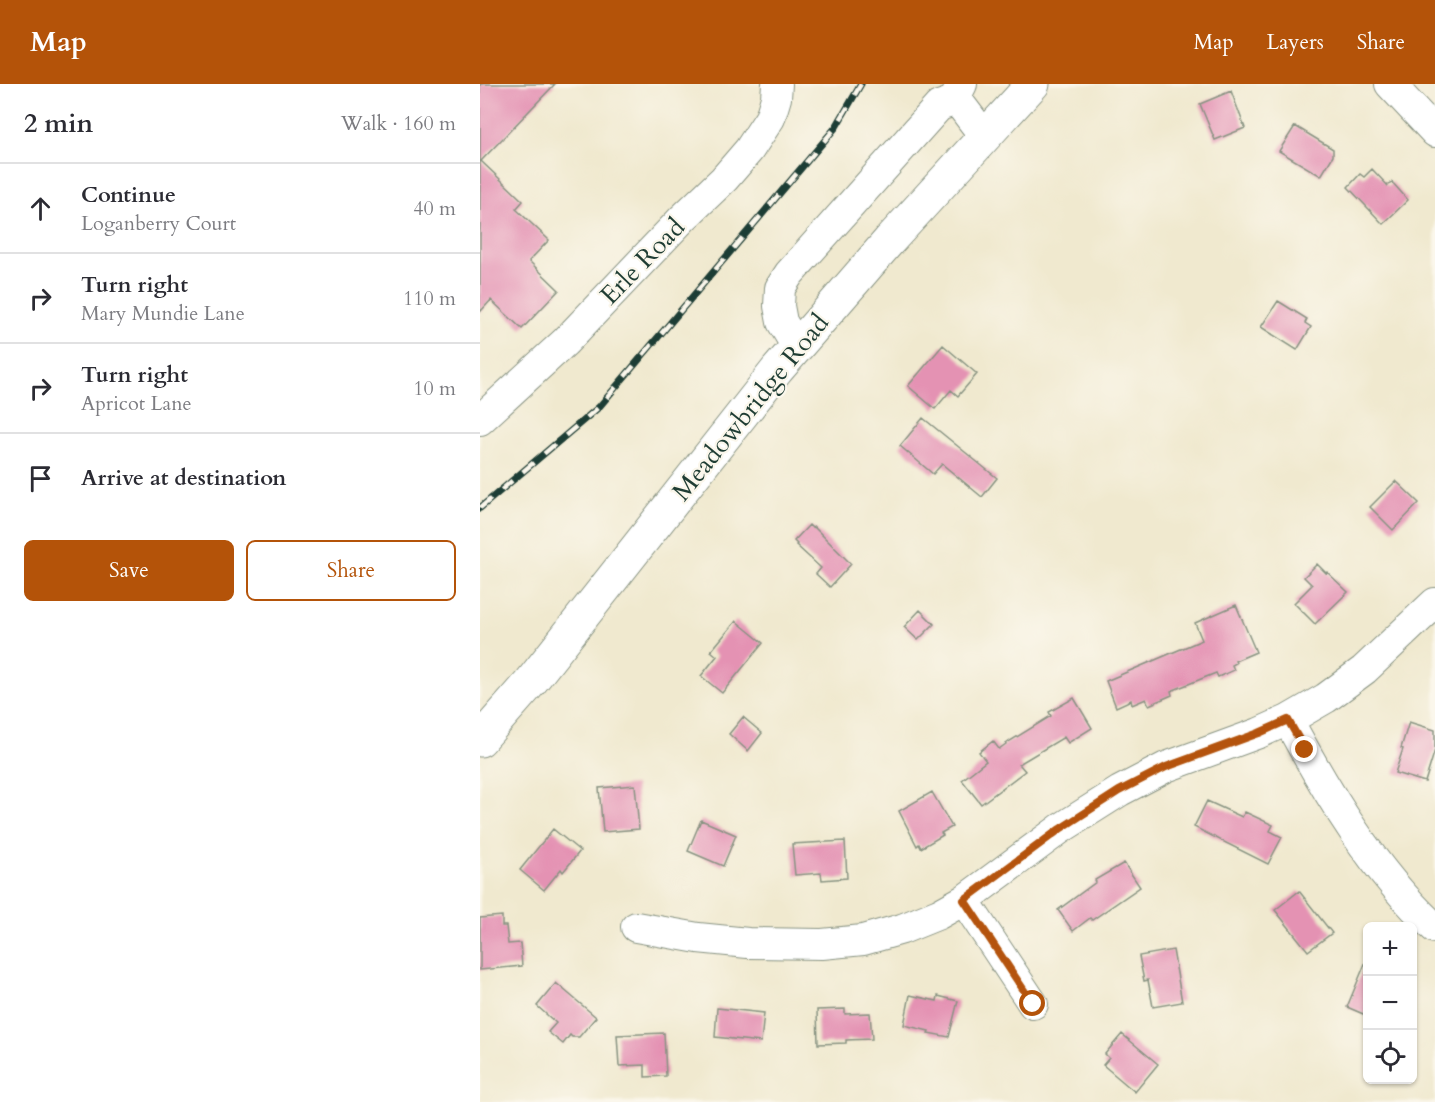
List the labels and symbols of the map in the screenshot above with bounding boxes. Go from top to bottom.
street label: Erle Road [592,210,693,312]
street label: Meadowbridge Road [664,306,837,508]
route end [1291,736,1317,762]
route start [1019,990,1045,1016]

